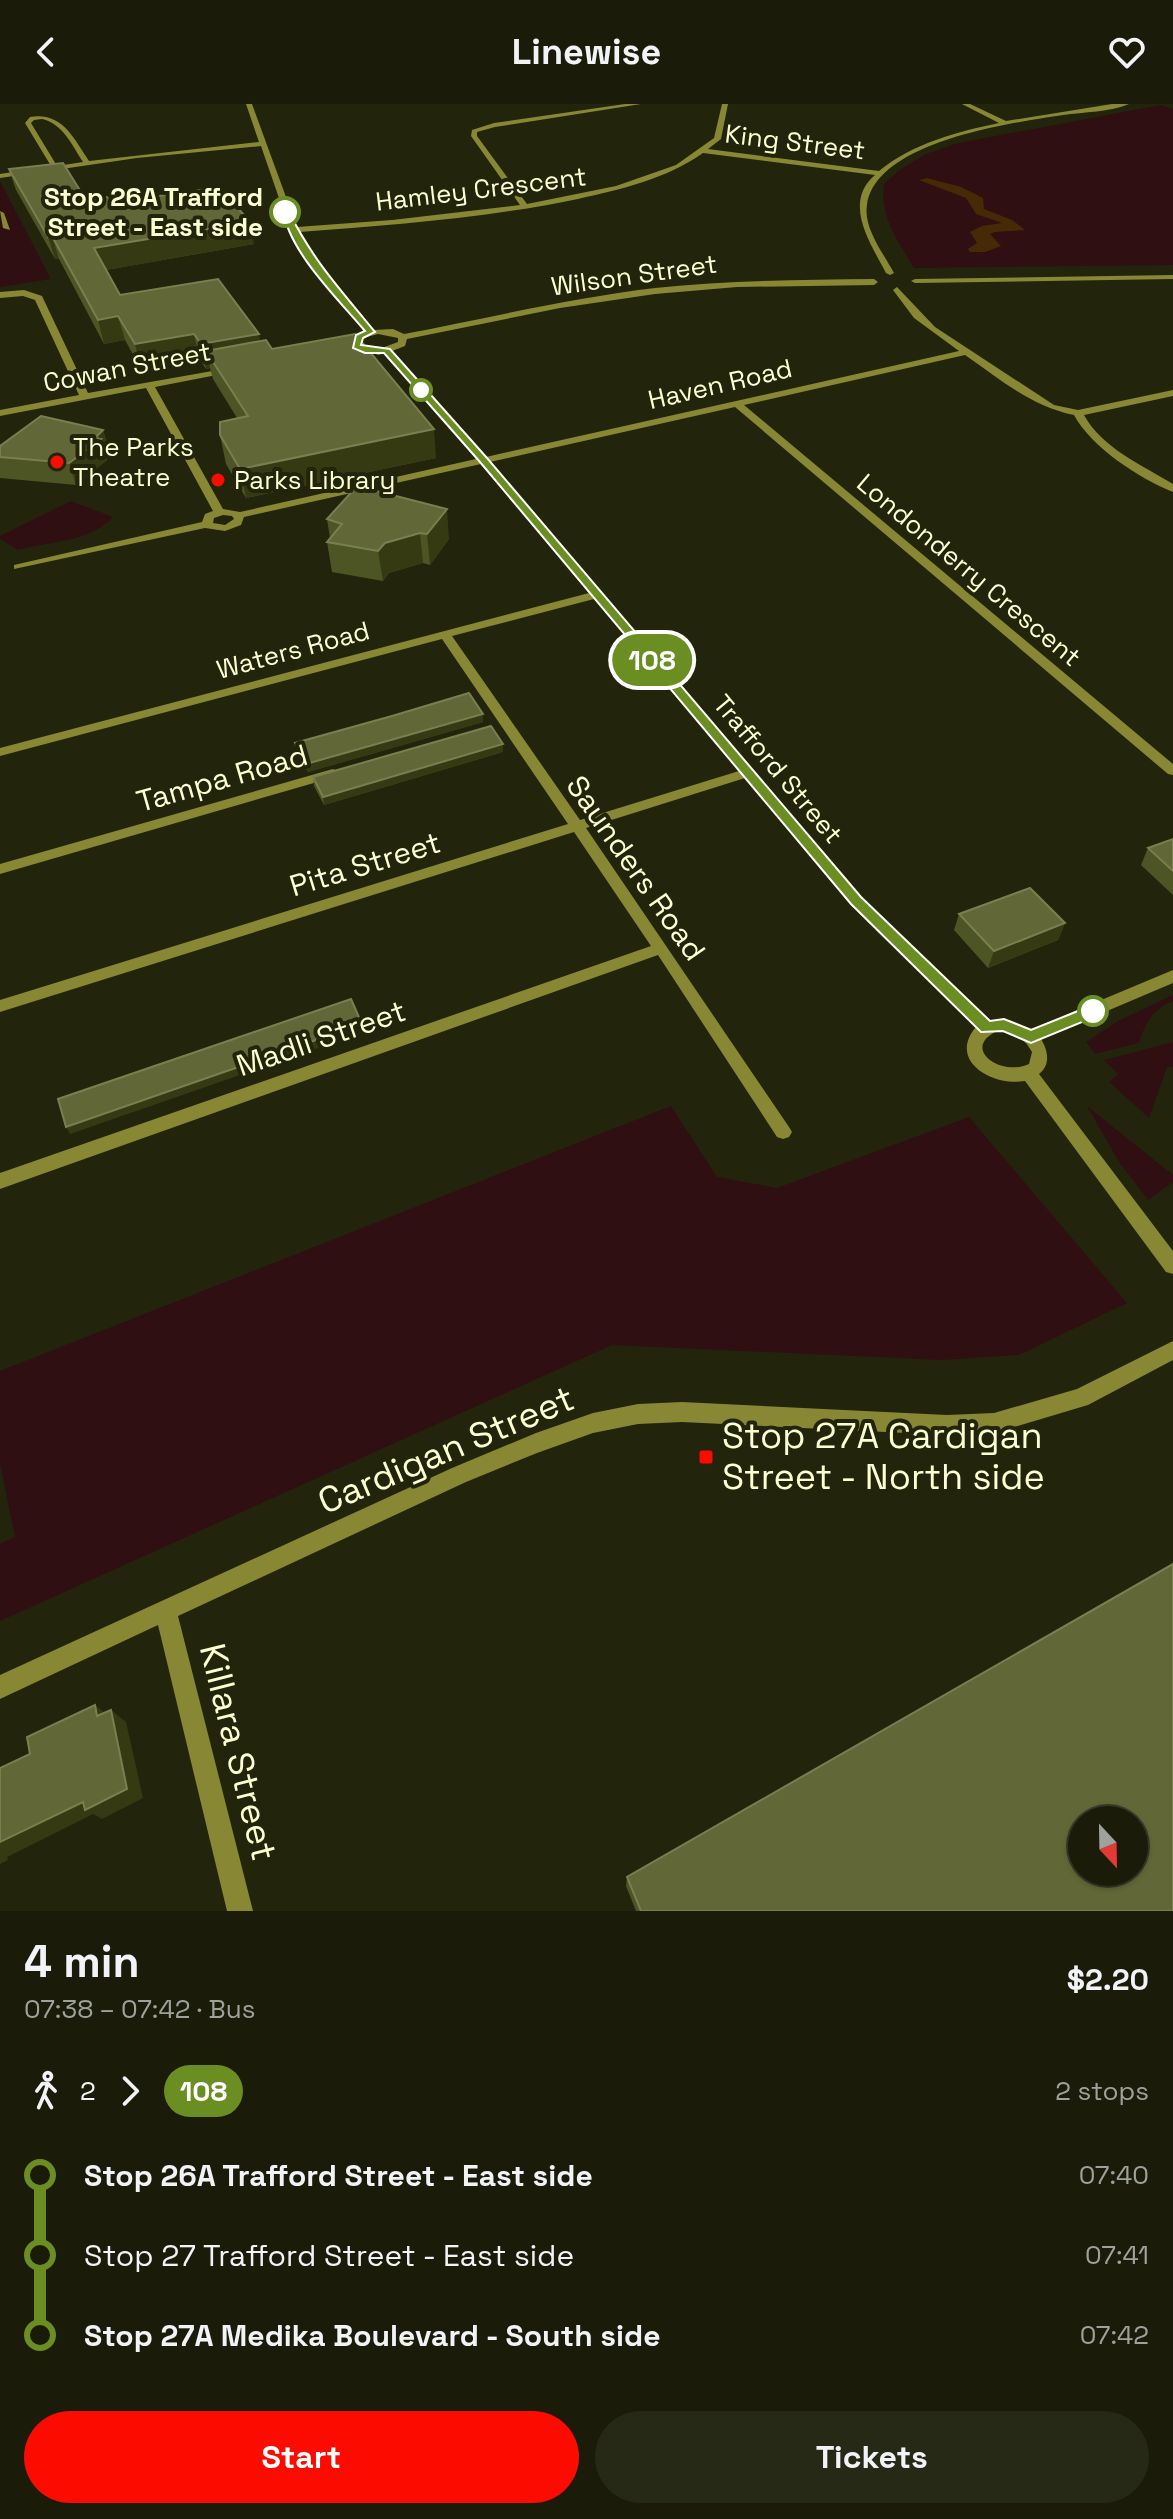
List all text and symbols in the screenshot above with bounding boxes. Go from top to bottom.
text: Linewise [512,29,661,75]
icon: back [24,30,68,74]
icon: heart [1105,30,1149,74]
street label: King Street [723,117,867,167]
street label: Hamley Crescent [374,159,588,219]
place label: Stop 26A Trafford Street - East side [44,180,263,244]
marker: Stop 26A Trafford Street - East side [270,197,300,227]
street label: Wilson Street [549,247,719,303]
street label: Cowan Street [40,334,214,400]
street label: Haven Road [645,351,795,417]
unlabelled marker [410,379,432,401]
place label: The Parks Theatre [73,430,194,494]
marker: The Parks Theatre [48,453,66,471]
place label: Parks Library [234,463,395,497]
street label: Londonderry Crescent [850,466,1088,674]
marker: Parks Library [209,471,227,489]
street label: Waters Road [213,613,373,687]
line badge: 108 [606,634,698,686]
text: 108 [628,642,676,678]
street label: Trafford Street [706,687,850,851]
street label: Tampa Road [132,735,312,821]
street label: Saunders Road [558,768,714,968]
street label: Pita Street [285,823,445,905]
street label: Madli Street [231,991,411,1085]
unlabelled marker [1078,996,1108,1026]
street label: Cardigan Street [311,1375,581,1525]
place label: Stop 27A Cardigan Street - North side [722,1413,1045,1500]
marker: Stop 27A Cardigan Street - North side [697,1448,715,1466]
street label: Killara Street [189,1639,287,1865]
north arrow [1068,1806,1148,1886]
map controls [1068,1806,1148,1886]
text: 4 min [24,1934,140,1990]
text: $2.20 [1067,1960,1149,1999]
text: 07:38 – 07:42 · Bus [24,1992,255,2026]
icon: walk [24,2069,68,2113]
icon: forward [108,2069,152,2113]
text: 108 [180,2073,227,2109]
text: 2 [80,2074,96,2108]
text: 2 stops [1055,2074,1149,2108]
text: Stop 26A Trafford Street - East side [84,2156,593,2195]
text: 07:40 [1079,2158,1149,2192]
text: Stop 27 Trafford Street - East side [84,2236,574,2275]
text: 07:41 [1085,2238,1149,2272]
text: Stop 27A Medika Boulevard - South side [84,2316,660,2355]
text: 07:42 [1080,2318,1149,2352]
button: Start [24,2411,579,2503]
button: Tickets [595,2411,1149,2503]

